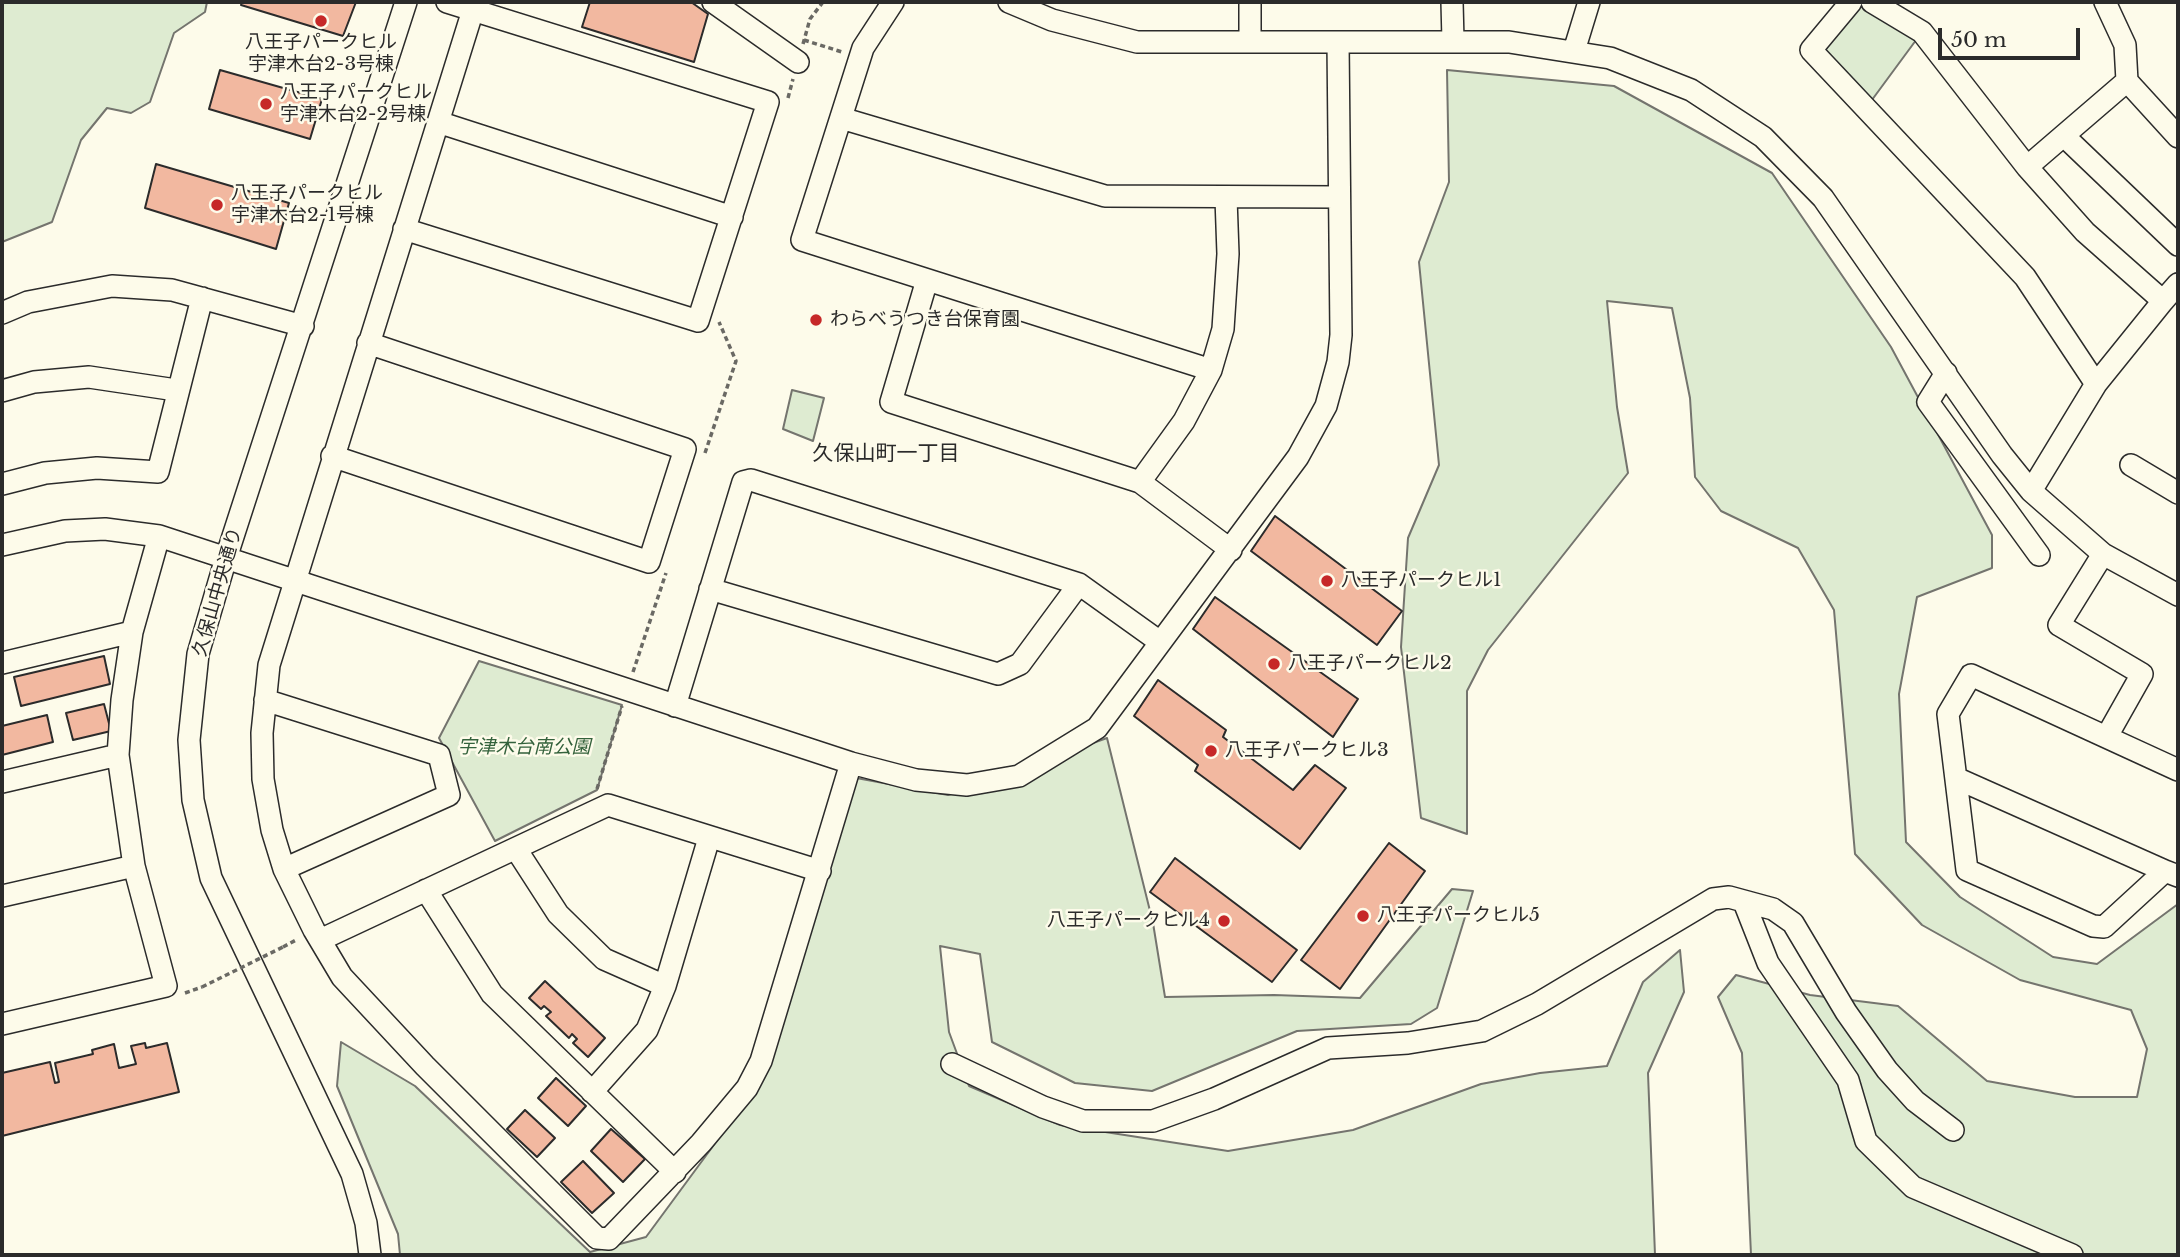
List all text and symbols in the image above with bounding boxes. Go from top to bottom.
marker: 八王子パークヒル 宇津木台2-3号棟 [313,13,329,29]
scale bar [1942,14,2084,58]
text: 50 m [1951,27,2006,53]
place label: 八王子パークヒル 宇津木台2-3号棟 [245,32,397,76]
place label: 八王子パークヒル 宇津木台2-2号棟 [280,82,432,126]
marker: 八王子パークヒル 宇津木台2-2号棟 [258,96,274,112]
place label: 八王子パークヒル 宇津木台2-1号棟 [231,183,383,227]
marker: 八王子パークヒル 宇津木台2-1号棟 [209,197,225,213]
place label: わらべうつき台保育園 [830,309,1020,331]
marker: わらべうつき台保育園 [808,312,824,328]
district label: 久保山町一丁目 [813,441,959,467]
street label: 久保山中央通り [189,525,247,659]
place label: 八王子パークヒル1 [1341,570,1501,592]
marker: 八王子パークヒル1 [1319,573,1335,589]
place label: 八王子パークヒル2 [1288,653,1452,675]
marker: 八王子パークヒル2 [1266,656,1282,672]
park label: 宇津木台南公園 [458,737,590,759]
place label: 八王子パークヒル3 [1225,740,1389,762]
marker: 八王子パークヒル3 [1203,743,1219,759]
place label: 八王子パークヒル5 [1377,905,1540,927]
marker: 八王子パークヒル5 [1355,908,1371,924]
place label: 八王子パークヒル4 [1047,910,1210,932]
marker: 八王子パークヒル4 [1216,913,1232,929]

